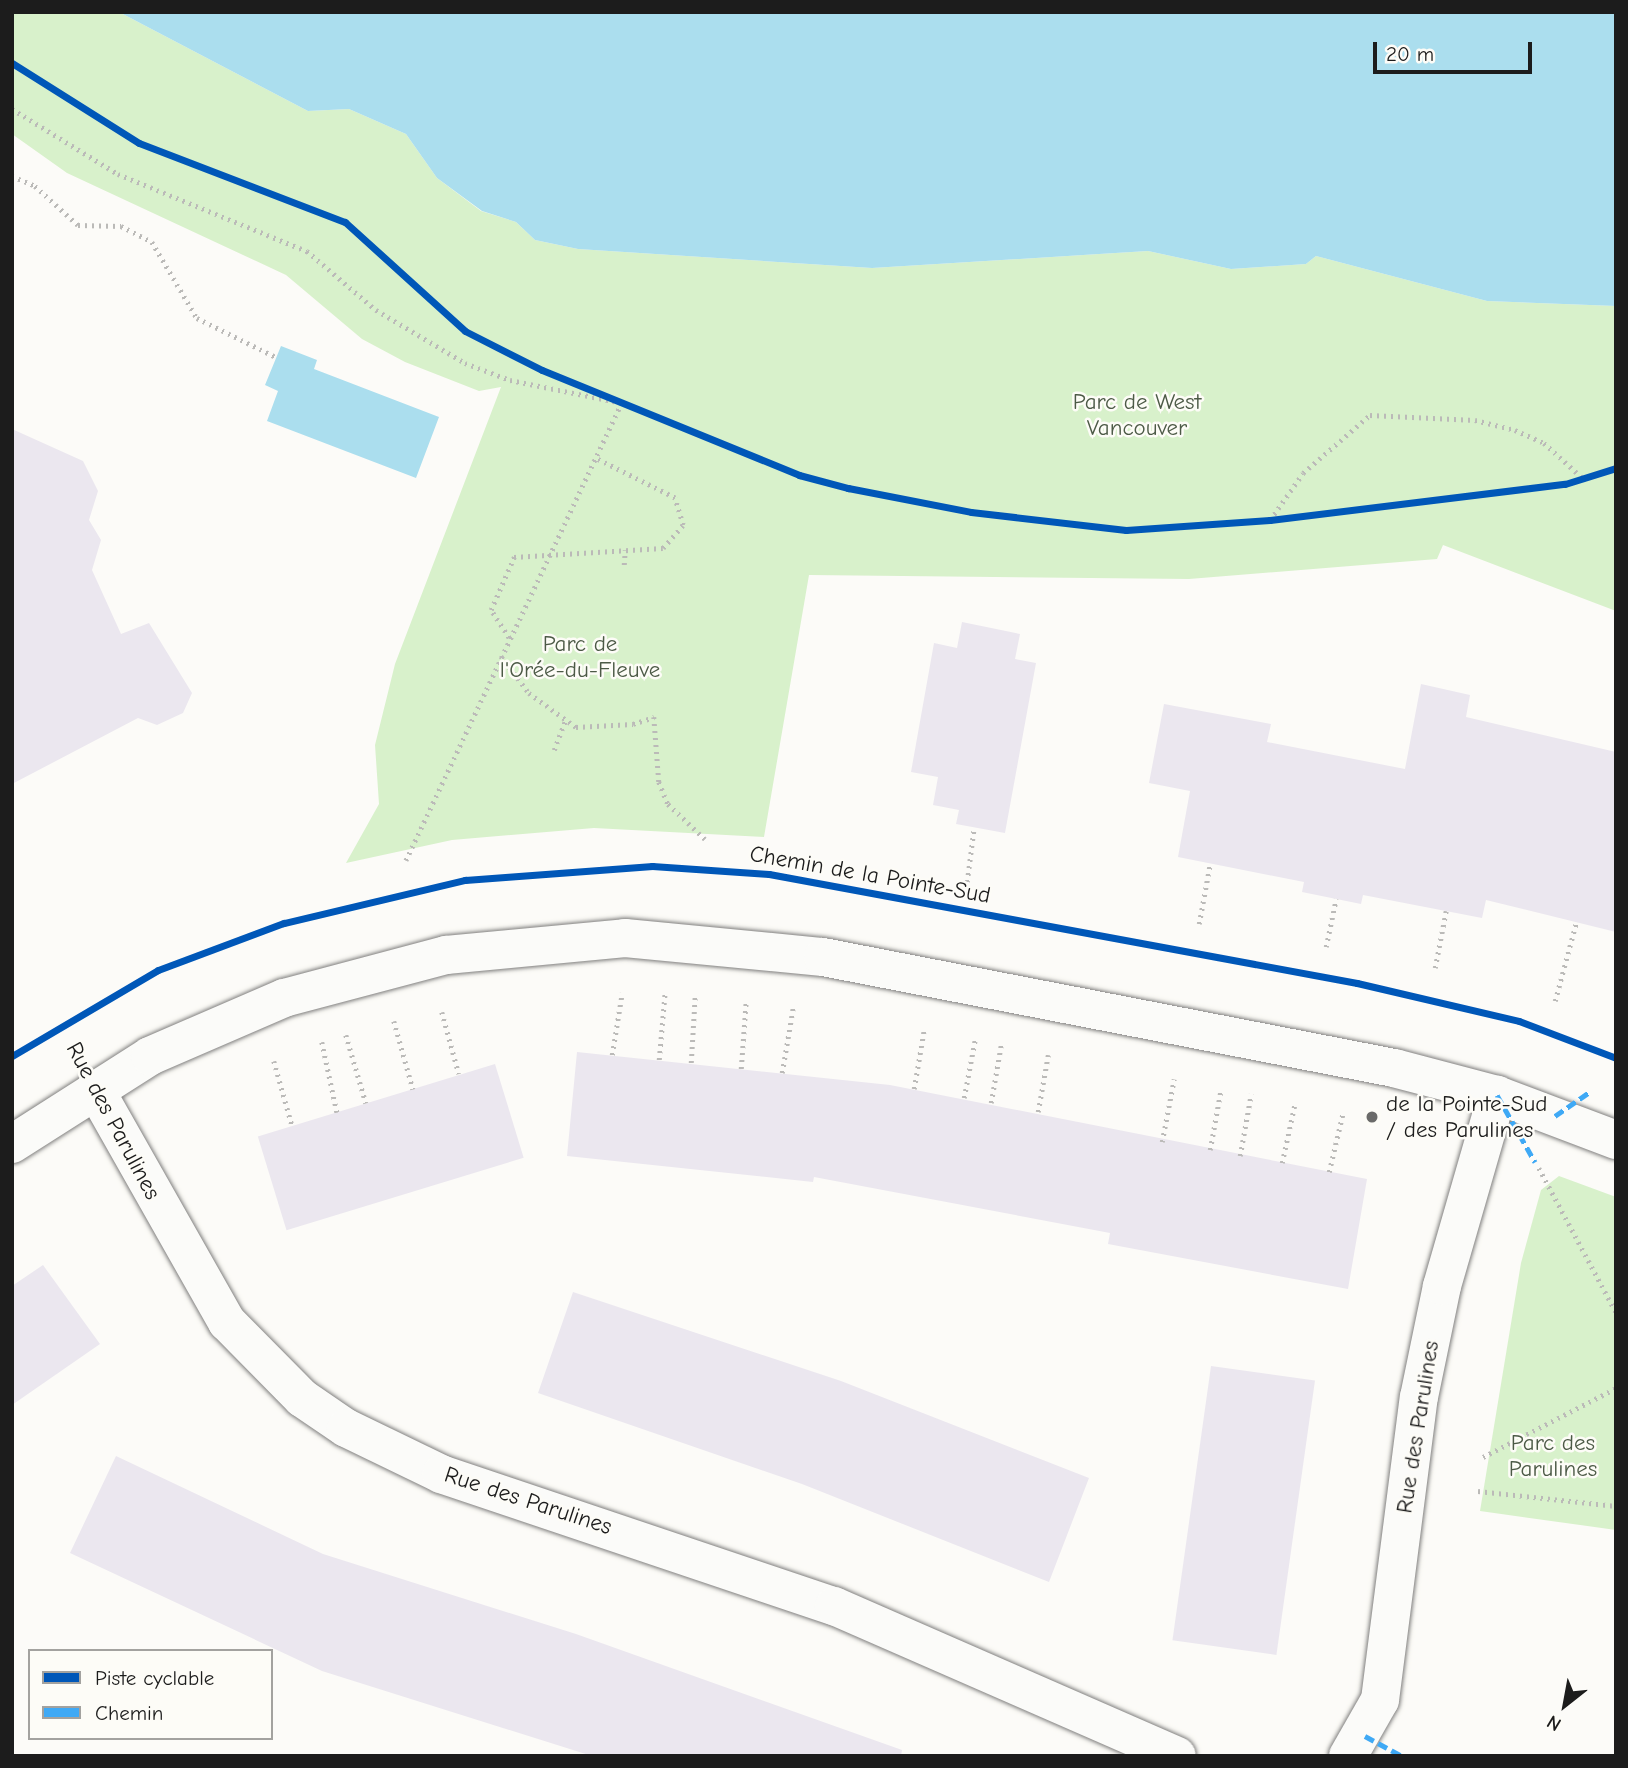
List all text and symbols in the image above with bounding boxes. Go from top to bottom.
scale bar [1376,28,1535,72]
text: 20 m [1386,42,1434,66]
park label: Parc de West Vancouver [1073,388,1201,442]
park label: Parc de l'Orée-du-Fleuve [500,630,660,684]
street label: Chemin de la Pointe-Sud [747,840,993,910]
street label: Rue des Parulines [60,1038,166,1204]
place label: de la Pointe-Sud / des Parulines [1386,1090,1547,1144]
marker: de la Pointe-Sud / des Parulines [1364,1109,1380,1125]
street label: Rue des Parulines [1391,1339,1445,1515]
park label: Parc des Parulines [1509,1429,1597,1483]
street label: Rue des Parulines [441,1461,615,1541]
legend [28,1649,273,1740]
text: Piste cyclable [95,1666,214,1690]
north arrow [1530,1670,1600,1740]
text: Chemin [95,1701,163,1725]
text: N [1543,1710,1565,1736]

